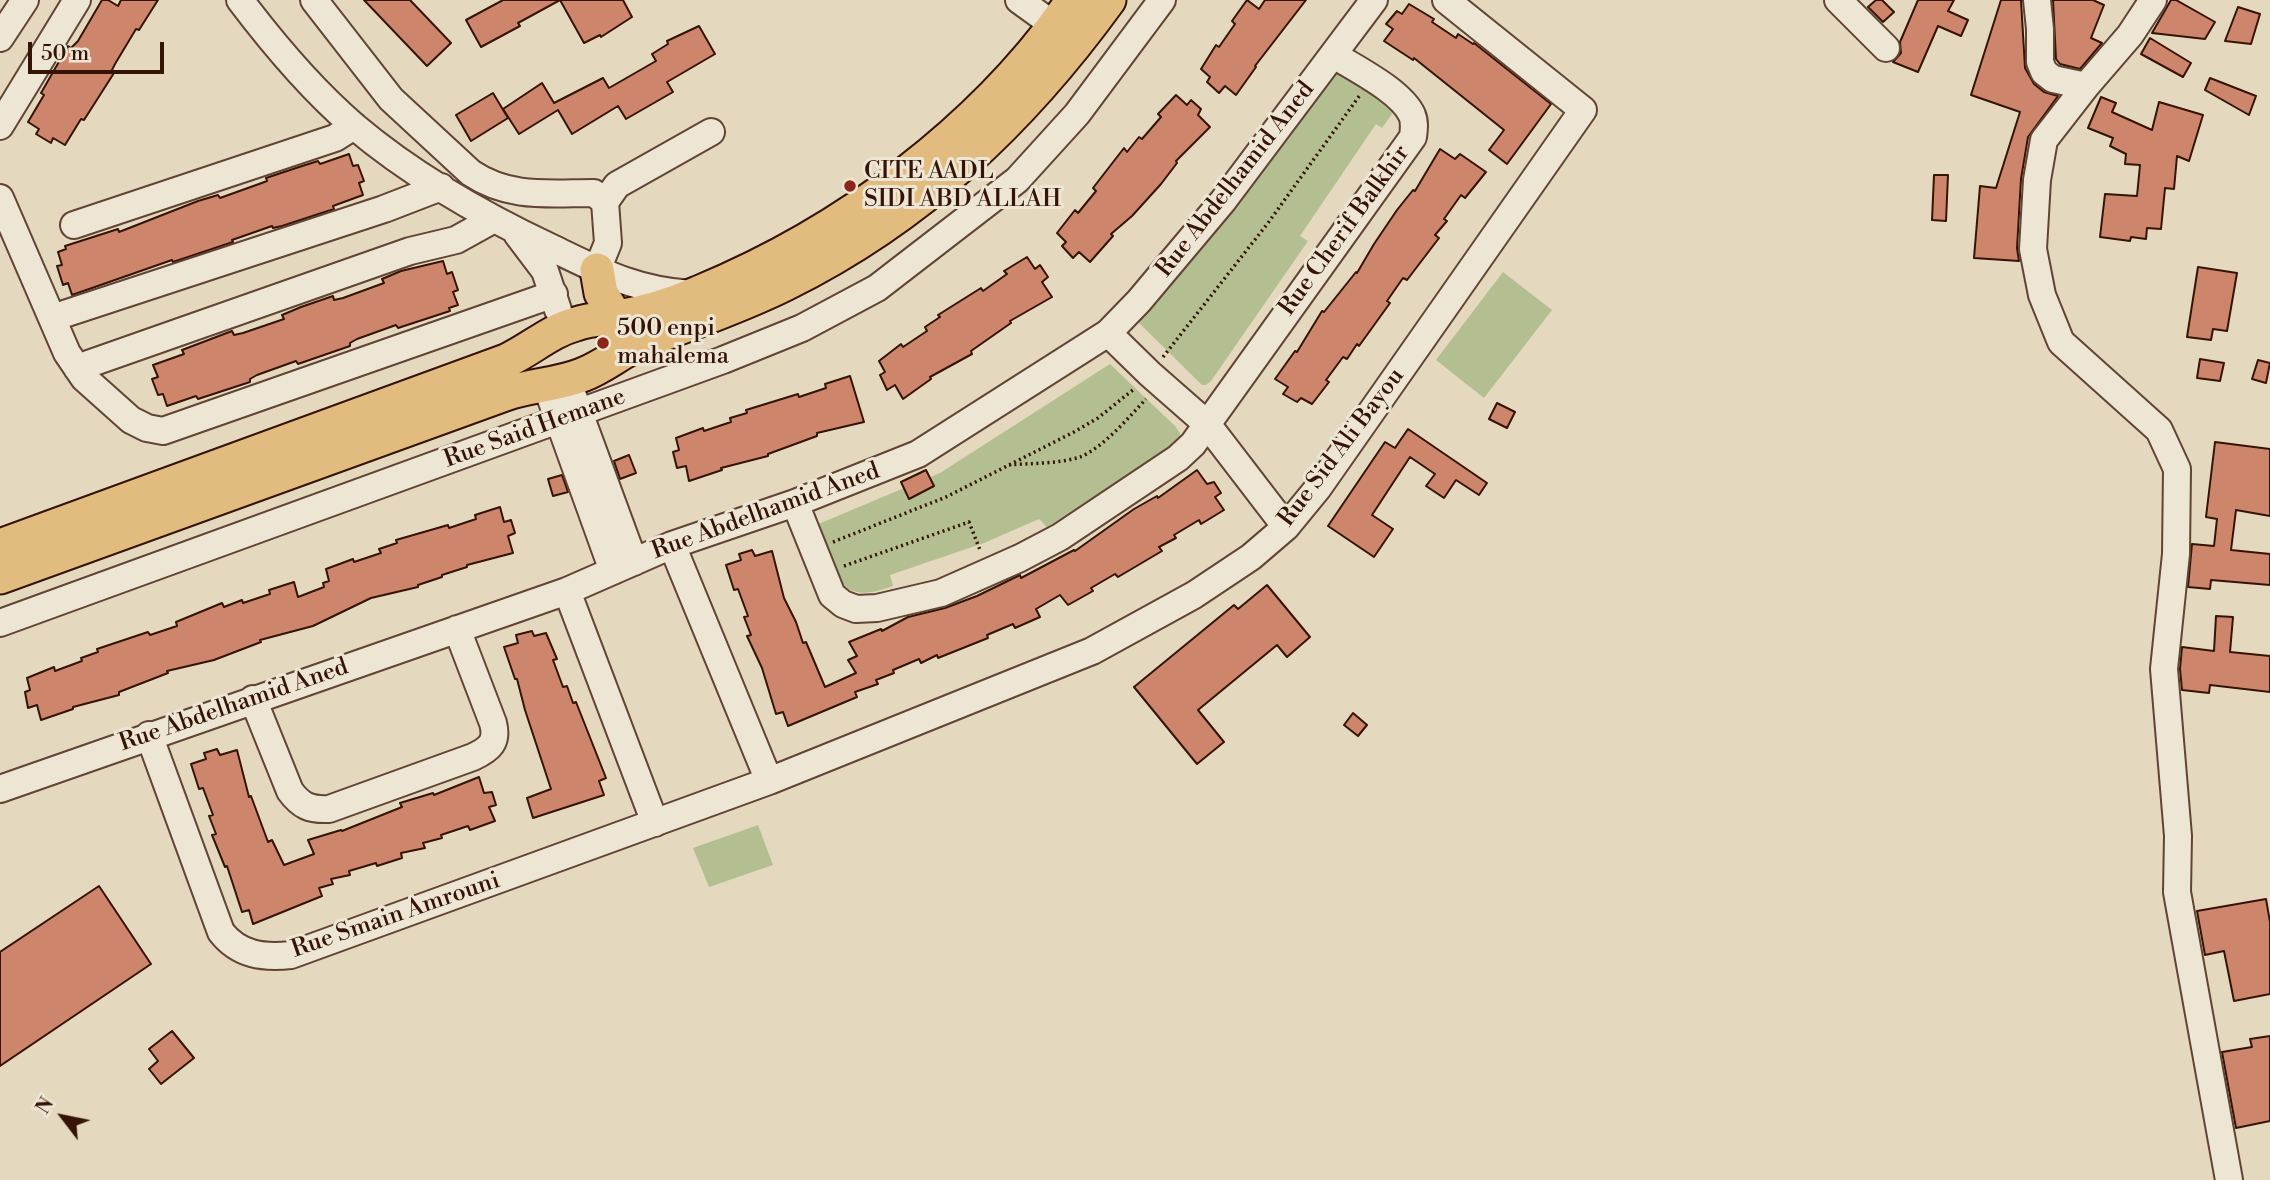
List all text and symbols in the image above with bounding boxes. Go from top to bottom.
scale bar [32,28,168,72]
text: 50 m [41,41,89,67]
street label: Rue Abdelhamid Aned [1151,76,1321,284]
street label: Rue Cherif Balkhir [1273,140,1417,322]
place label: CITE AADL SIDI ABD ALLAH [864,158,1061,214]
marker: CITE AADL SIDI ABD ALLAH [842,178,858,194]
place label: 500 enpi mahalema [617,315,729,371]
marker: 500 enpi mahalema [595,335,611,351]
street label: Rue Sid Ali Bayou [1273,363,1411,533]
street label: Rue Said Hemane [440,383,630,475]
street label: Rue Abdelhamid Aned [648,457,884,567]
street label: Rue Abdelhamid Aned [116,653,352,759]
street label: Rue Smain Amrouni [288,867,504,965]
north arrow [28,1082,98,1152]
text: N [31,1093,59,1119]

